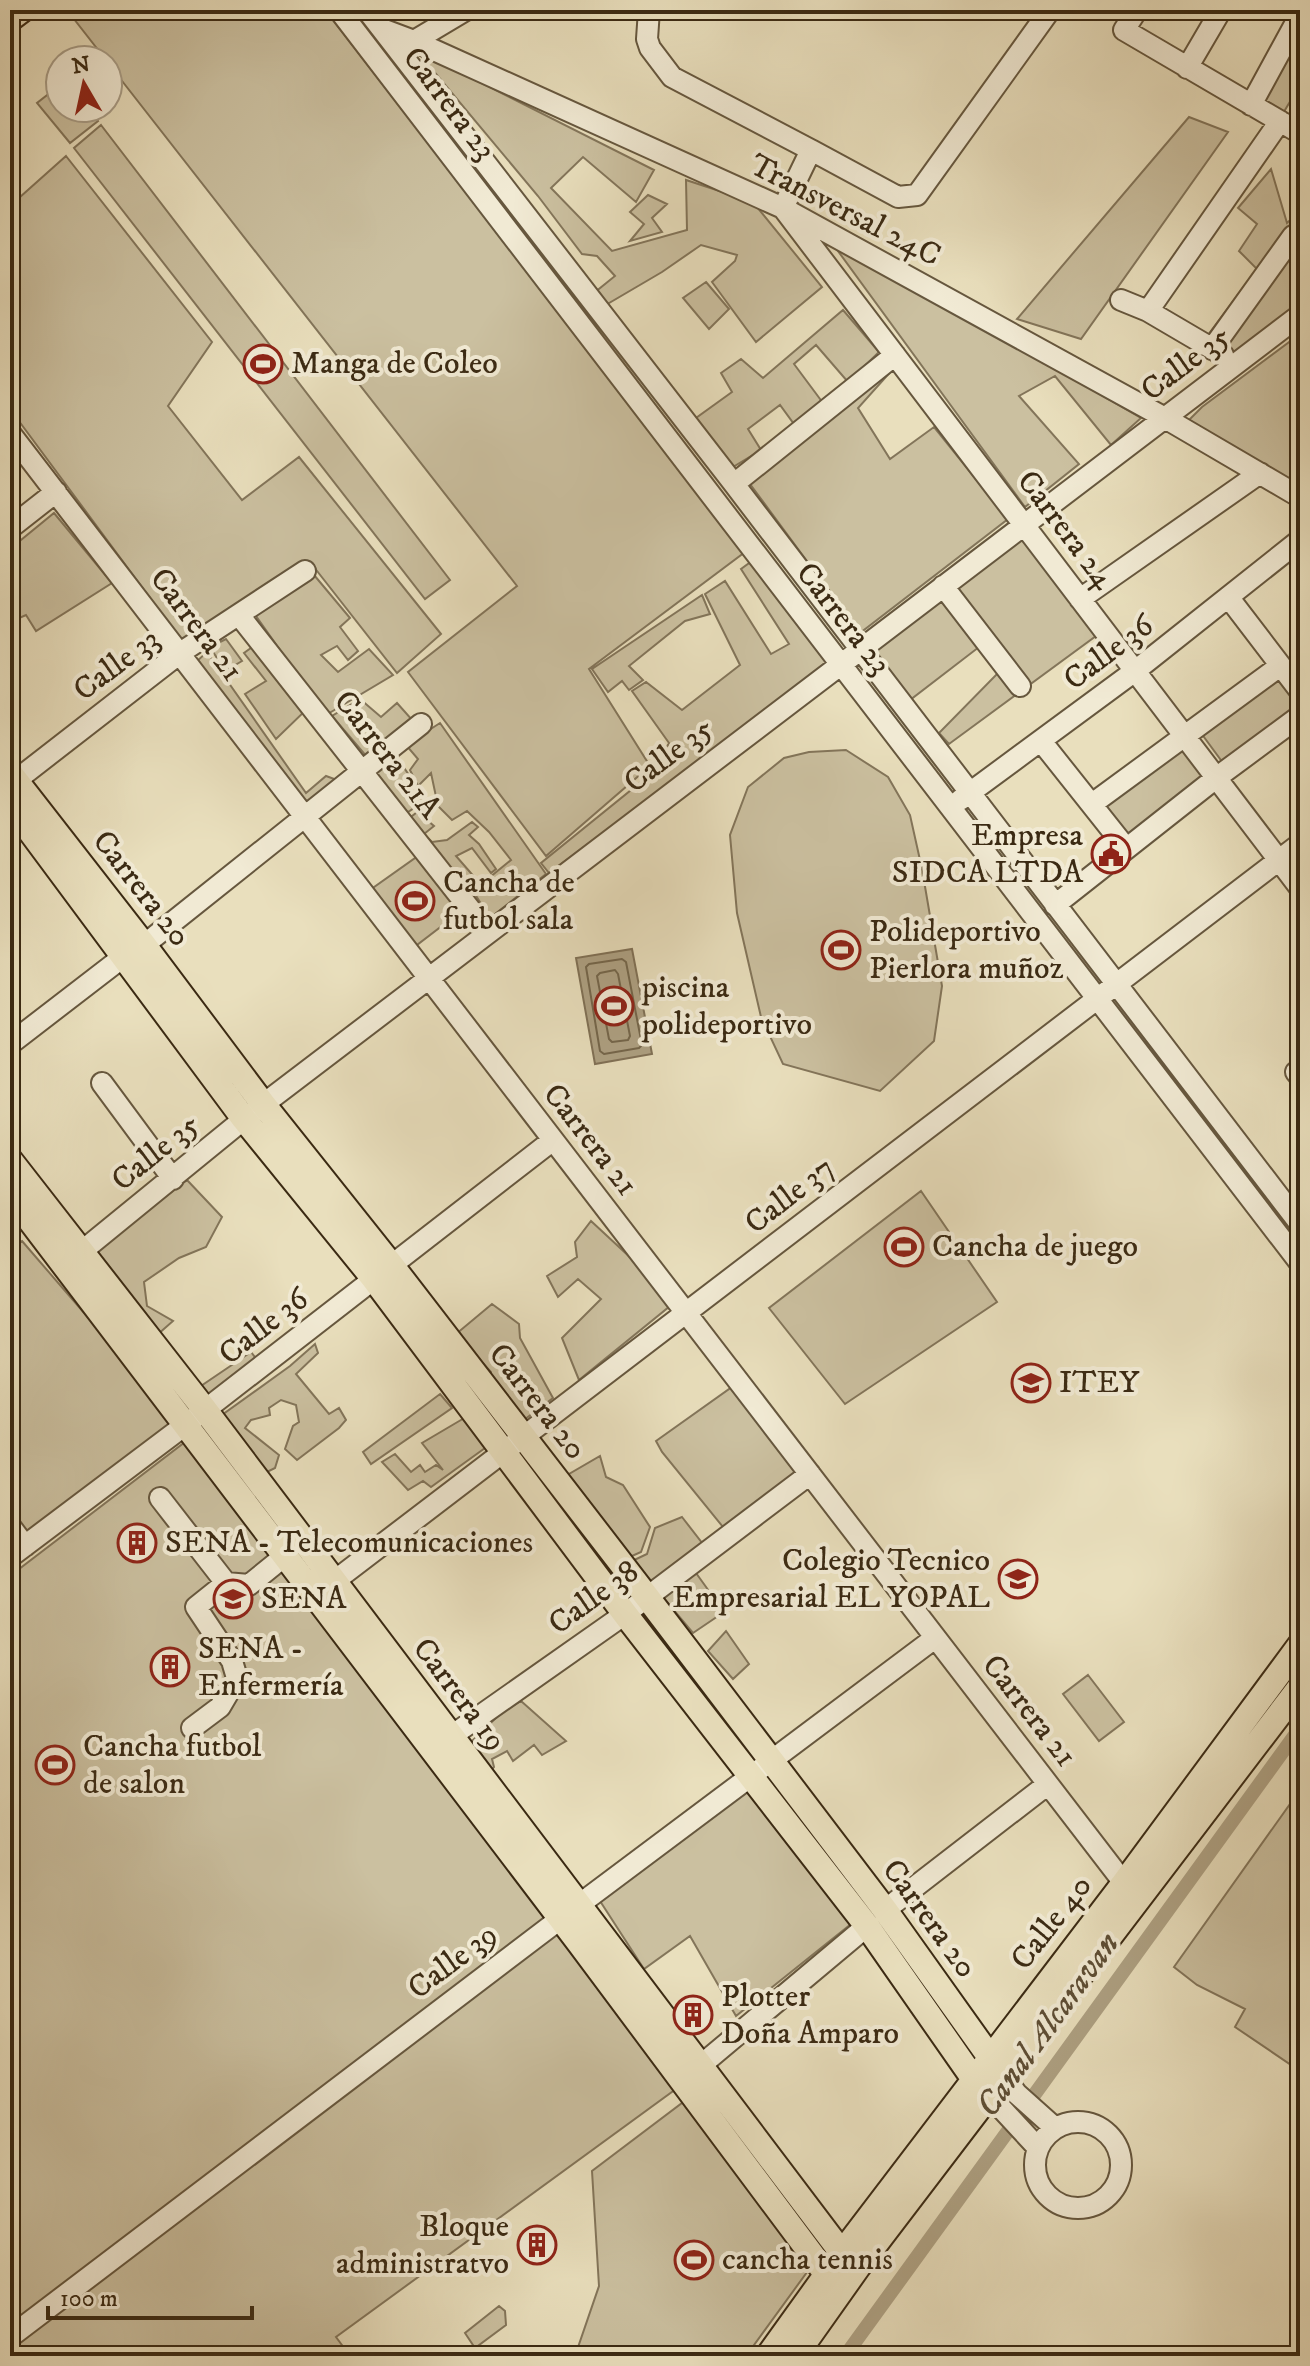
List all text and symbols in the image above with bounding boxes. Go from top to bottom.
street label: Carrera 23 [393,39,505,169]
north arrow [44,44,124,124]
text: N [70,51,92,80]
street label: Transversal 24C [743,146,947,276]
street label: Calle 35 [1133,317,1239,411]
sports icon: Manga de Coleo [242,343,284,385]
place label: Manga de Coleo [291,344,498,384]
street label: Carrera 24 [1007,463,1123,598]
street label: Carrera 23 [787,555,899,683]
street label: Carrera 21 [140,560,252,690]
street label: Calle 36 [1056,605,1163,700]
street label: Calle 33 [66,620,168,710]
street label: Carrera 21A [324,683,450,828]
street label: Calle 35 [616,709,722,803]
place label: Empresa SIDCA LTDA [892,816,1084,893]
street label: Carrera 20 [83,823,199,955]
public building icon: Empresa SIDCA LTDA [1090,833,1132,875]
place label: Cancha de futbol sala [443,863,575,940]
sports icon: Cancha de futbol sala [394,880,436,922]
place label: Polideportivo Pierlora muñoz [869,912,1064,989]
sports icon: Polideportivo Pierlora muñoz [820,929,862,971]
place label: piscina polideportivo [641,968,812,1045]
sports icon: piscina polideportivo [593,985,635,1027]
street label: Carrera 21 [534,1076,646,1204]
street label: Calle 35 [104,1105,208,1201]
street label: Calle 37 [737,1149,843,1243]
sports icon: Cancha de juego [883,1226,925,1268]
place label: Cancha de juego [932,1227,1138,1267]
street label: Calle 36 [211,1279,318,1374]
street label: Carrera 20 [479,1336,595,1468]
school or university icon: ITEY [1010,1362,1052,1404]
place label: ITEY [1059,1363,1140,1403]
building icon: SENA - Telecomunicaciones [116,1522,158,1564]
place label: SENA - Telecomunicaciones [165,1523,533,1563]
place label: Colegio Tecnico Empresarial EL YOPAL [672,1541,990,1618]
street label: Calle 38 [541,1552,647,1644]
school or university icon: Colegio Tecnico Empresarial EL YOPAL [997,1558,1039,1600]
school or university icon: SENA [212,1578,254,1620]
place label: SENA [261,1579,347,1619]
place label: SENA - Enfermería [198,1629,344,1706]
street label: Carrera 19 [403,1630,515,1760]
building icon: SENA - Enfermería [149,1646,191,1688]
street label: Carrera 21 [973,1647,1085,1775]
place label: Cancha futbol de salon [83,1727,262,1804]
sports icon: Cancha futbol de salon [34,1744,76,1786]
street label: Carrera 20 [872,1852,986,1986]
street label: Calle 40 [1002,1867,1102,1979]
street label: Calle 39 [400,1915,506,2009]
water label: Canal Alcaravan [967,1924,1129,2126]
place label: Plotter Doña Amparo [721,1977,899,2054]
building icon: Plotter Doña Amparo [672,1994,714,2036]
place label: Bloque administratvo [336,2207,509,2284]
building icon: Bloque administratvo [516,2224,558,2266]
sports icon: cancha tennis [673,2239,715,2281]
place label: cancha tennis [722,2240,893,2280]
scale bar [48,2270,252,2320]
text: 100 m [60,2284,118,2314]

